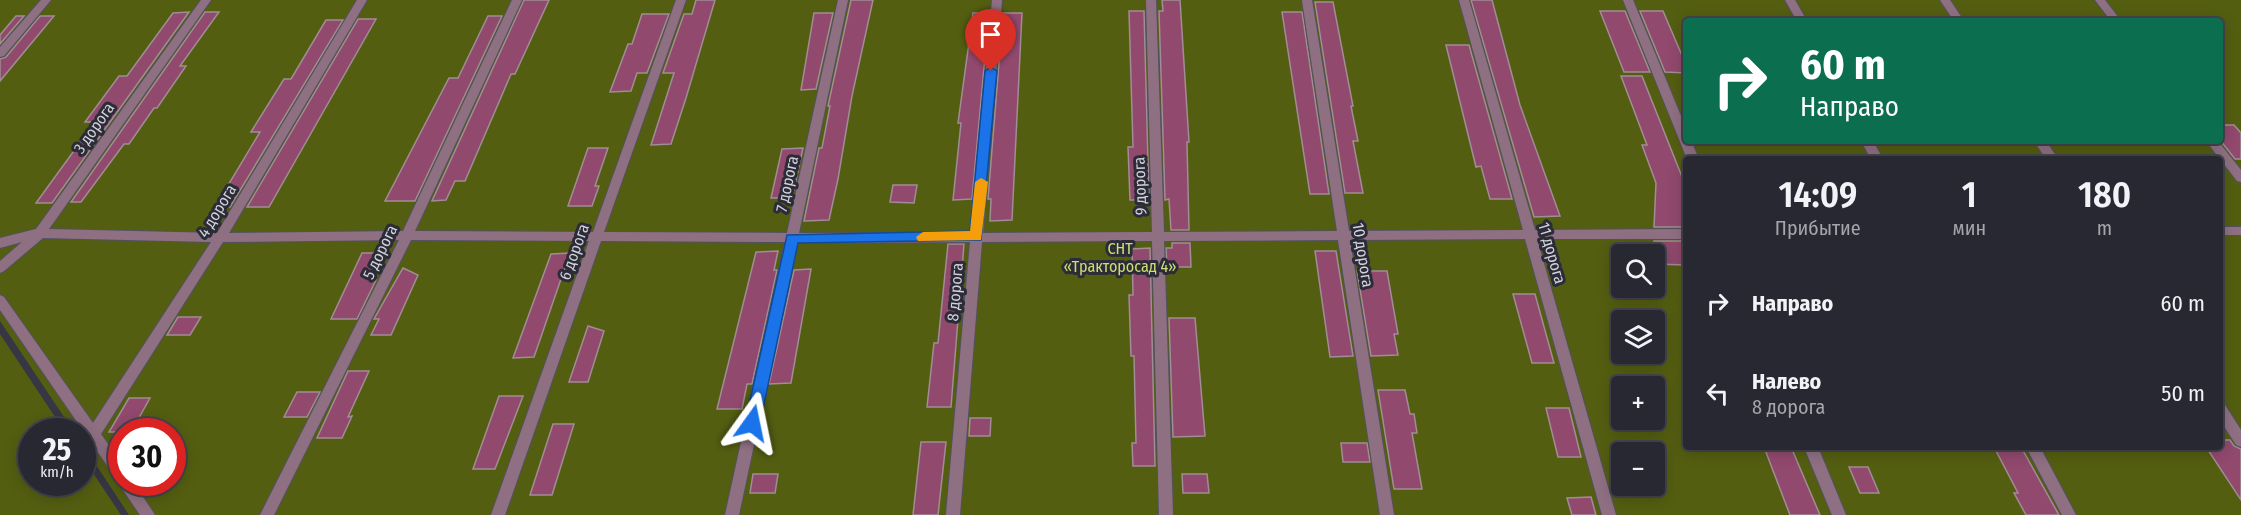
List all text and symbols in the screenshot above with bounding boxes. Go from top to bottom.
pin [965,9,1016,71]
icon: arrive [974,18,1007,51]
text: 60 m [1800,40,1886,90]
icon: right [1701,42,1779,120]
text: Направо [1800,91,1899,123]
street label: 3 дорога [70,99,118,157]
street label: 7 дорога [772,154,802,214]
street label: 9 дорога [1129,156,1151,215]
text: 14:09 [1778,173,1857,217]
text: 1 [1962,173,1977,217]
text: 180 [2078,173,2131,217]
street label: 4 дорога [194,181,240,241]
text: Прибытие [1775,216,1861,240]
text: мин [1953,216,1986,240]
text: m [2097,216,2112,240]
street label: 11 дорога [1534,220,1570,286]
street label: 6 дорога [555,221,593,283]
street label: 10 дорога [1349,221,1378,289]
street label: 5 дорога [359,222,401,282]
park label: СНТ «Тракторосад 4» [1063,239,1177,276]
map controls [1611,244,1665,496]
button: search [1611,244,1665,298]
street label: 8 дорога [943,262,967,322]
icon: right [1701,287,1734,320]
text: Направо [1752,290,1833,317]
text: 60 m [2161,290,2205,317]
button: layers [1611,310,1665,364]
text: Налево [1752,368,1821,395]
button: + [1611,376,1665,430]
icon: left [1701,377,1734,410]
text: 50 m [2161,380,2205,407]
position arrow [720,391,784,455]
text: 8 дорога [1752,395,1825,419]
speed limit sign: 30 [108,418,186,496]
text: 25 [43,432,71,468]
button: − [1611,442,1665,496]
text: km/h [40,463,74,481]

